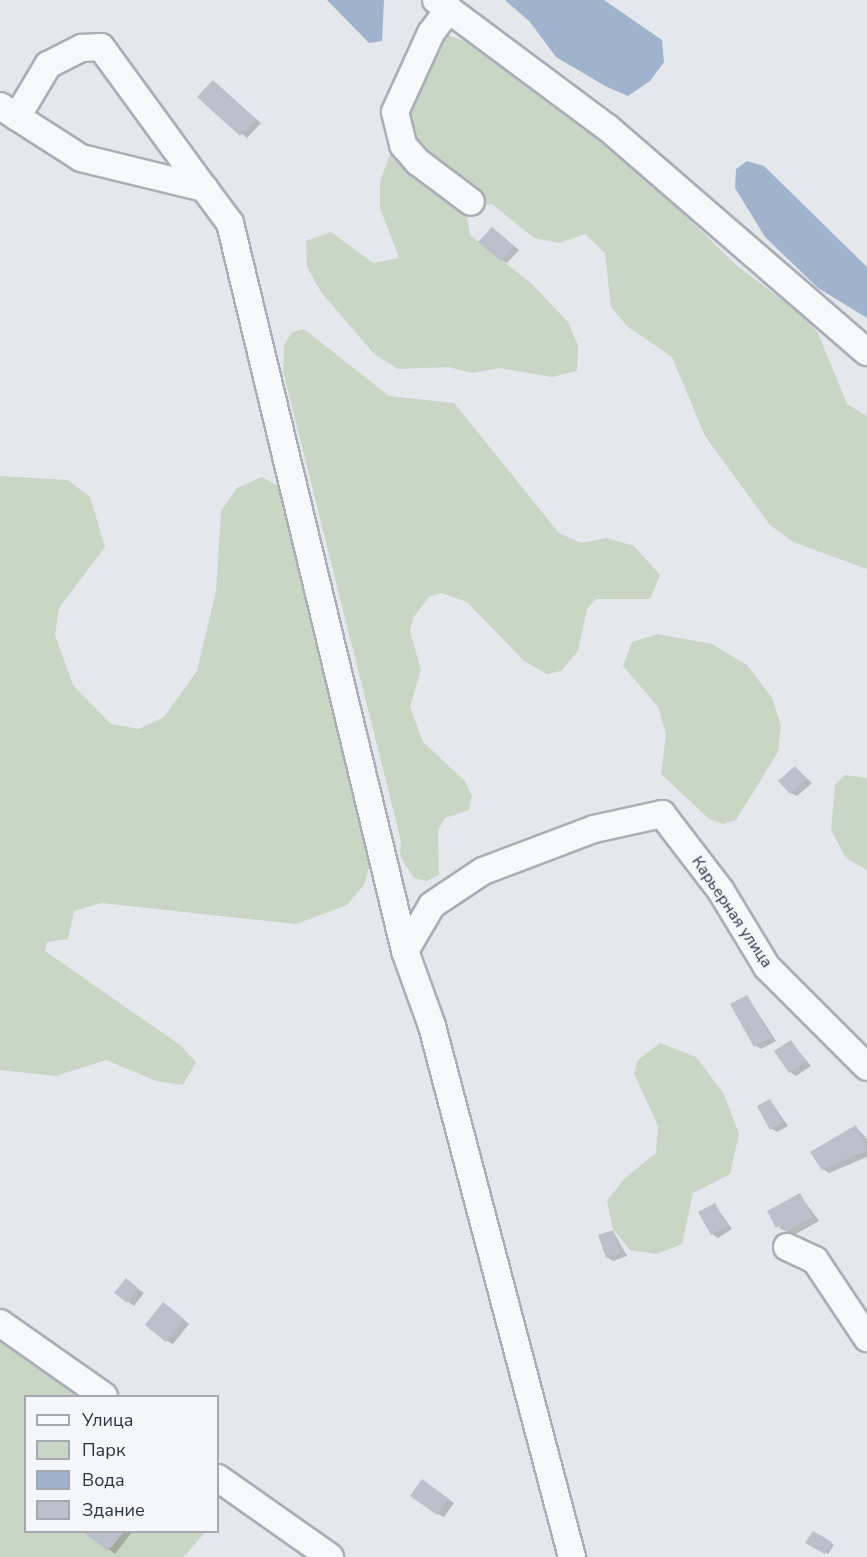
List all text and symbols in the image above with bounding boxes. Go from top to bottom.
street label: Карьерная улица [688,853,776,971]
legend [24,1395,219,1533]
text: Улица [82,1408,133,1432]
text: Парк [82,1438,125,1462]
text: Вода [82,1468,125,1492]
text: Здание [82,1498,145,1522]

